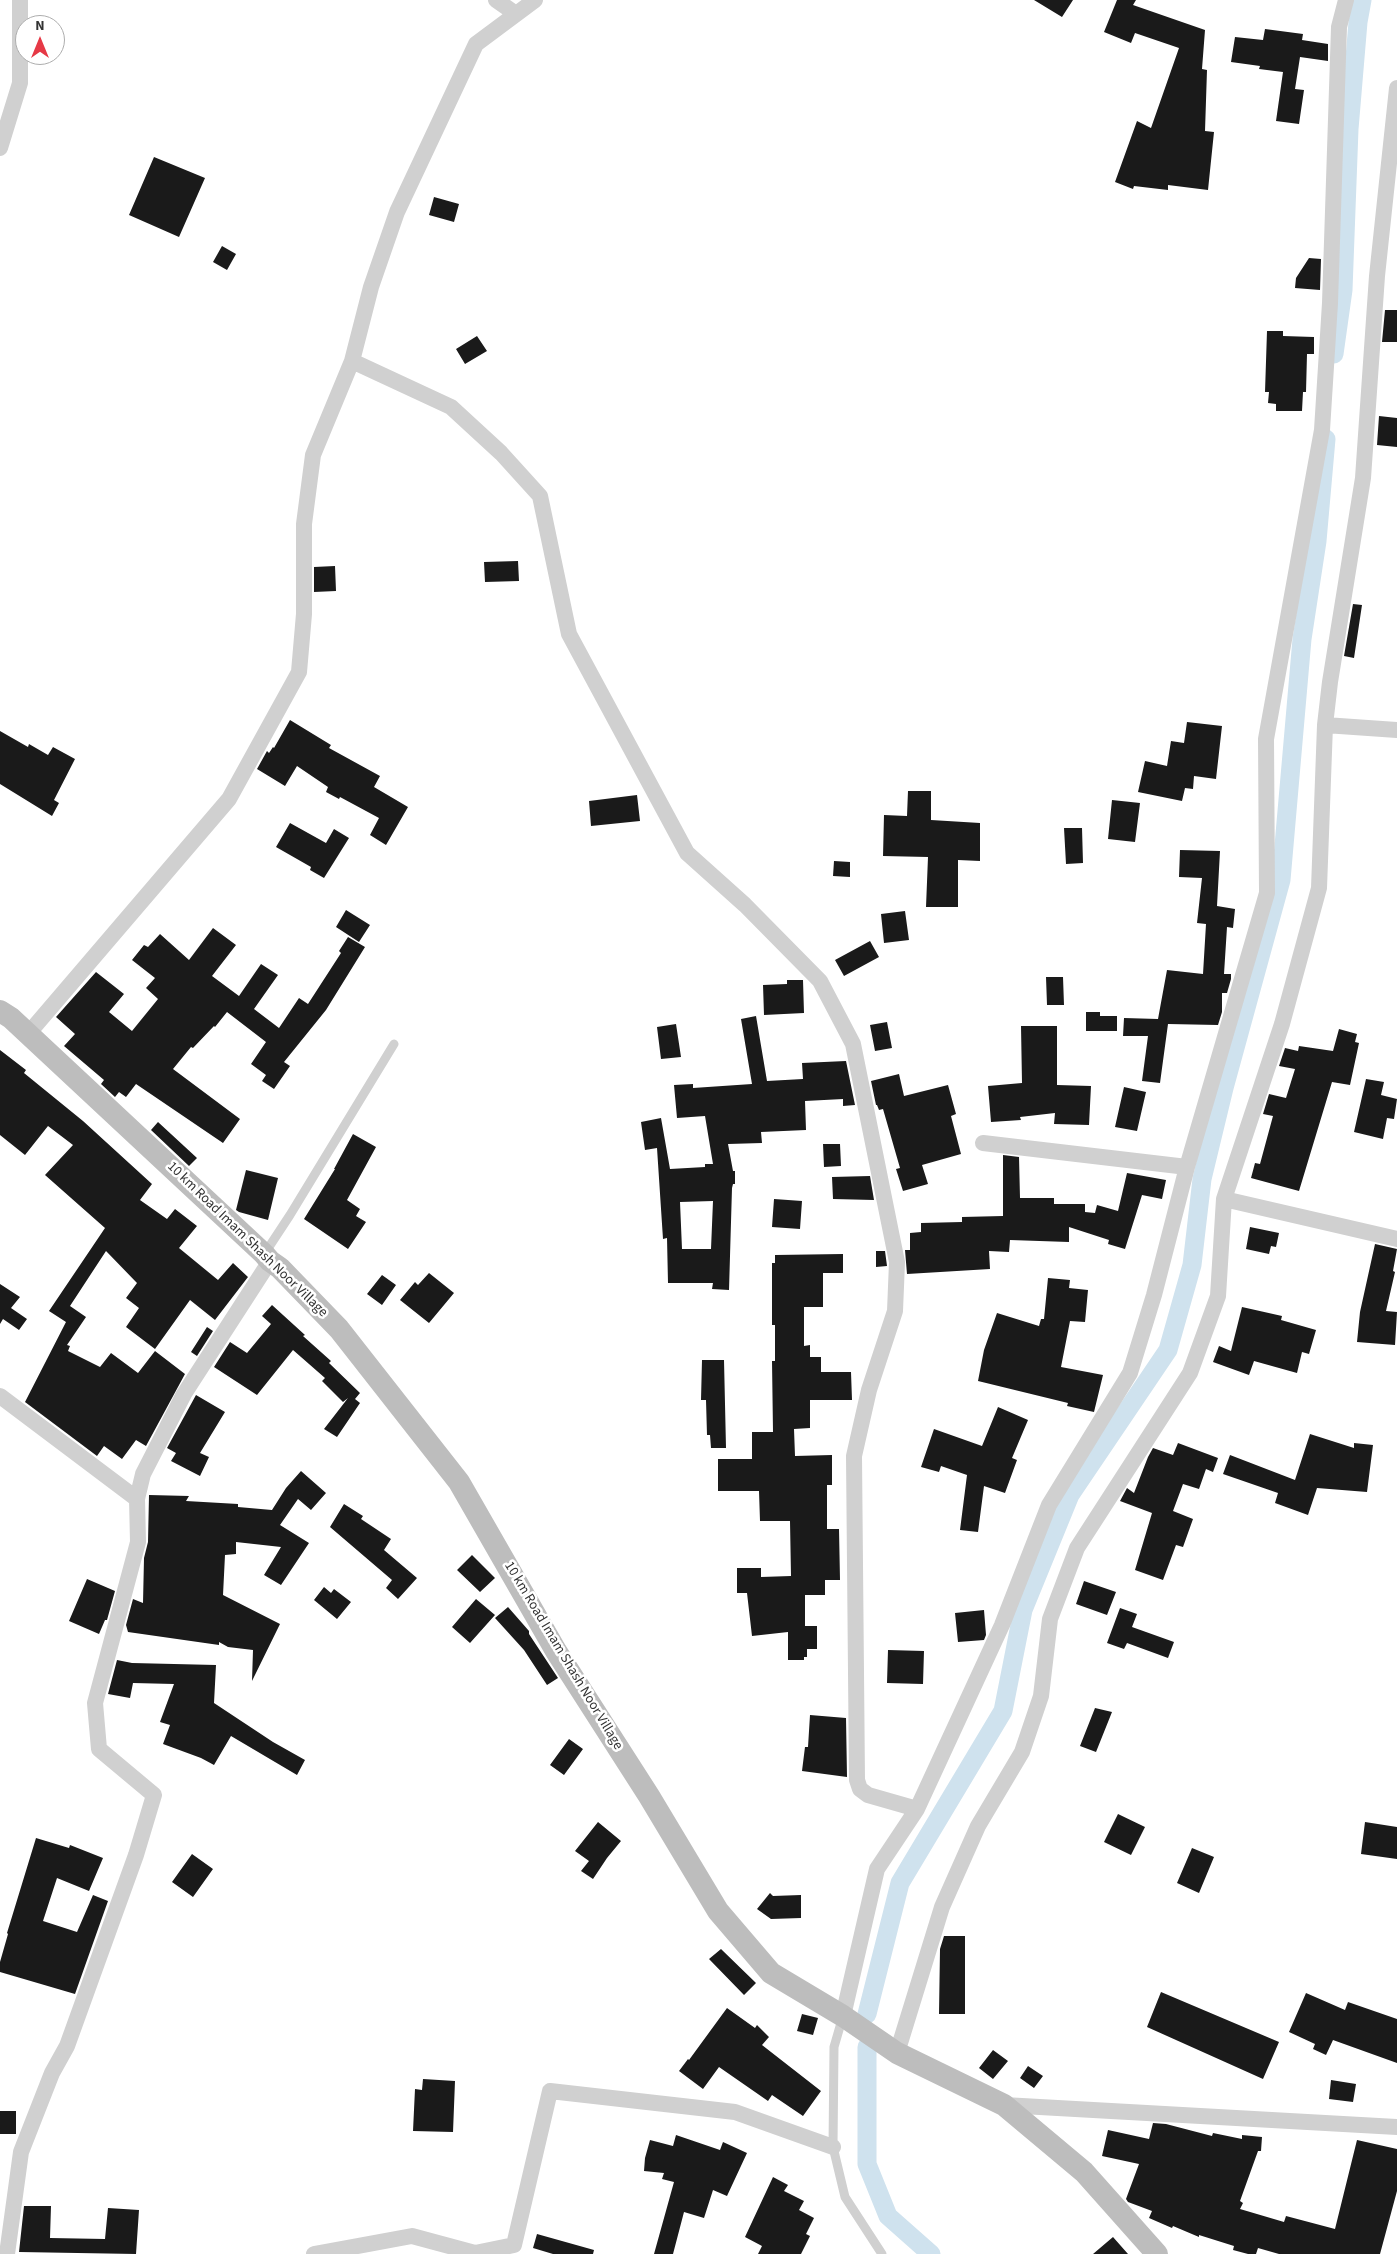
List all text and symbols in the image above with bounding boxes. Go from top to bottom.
north arrow [15,15,65,65]
text: N [35,16,45,36]
street label: 10 km Road Imam Shash Noor Village [163,1159,331,1321]
street label: 10 km Road Imam Shash Noor Village [500,1559,626,1753]

